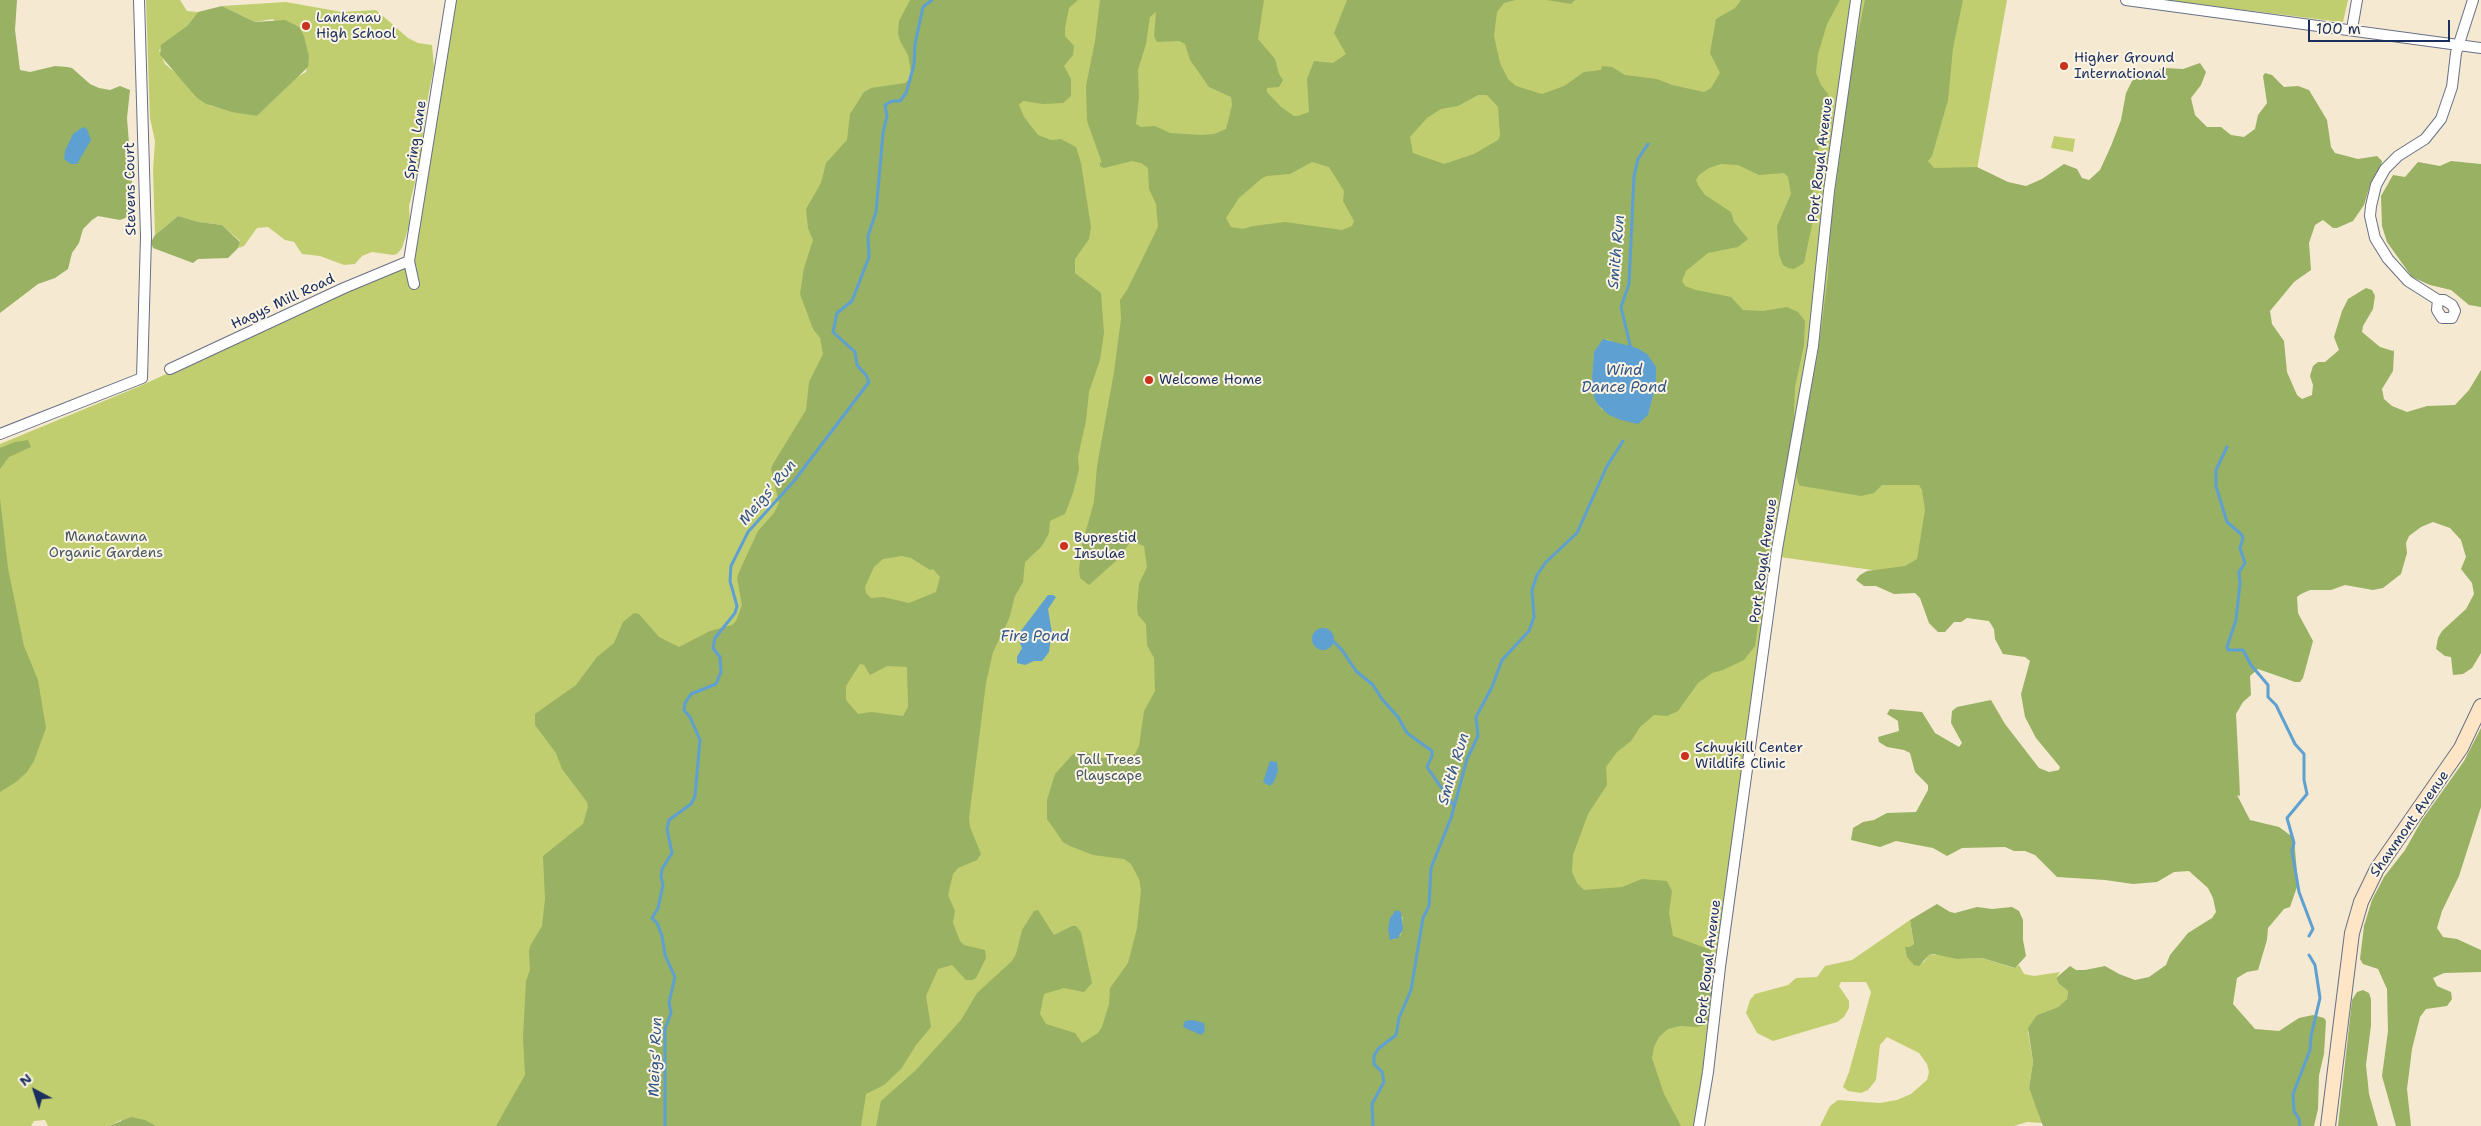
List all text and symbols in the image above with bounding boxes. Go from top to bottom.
place label: Lankenau High School [316,10,396,42]
scale bar [2311,10,2454,42]
text: 100 m [2316,19,2361,39]
marker: Lankenau High School [300,20,312,32]
place label: Higher Ground International [2074,50,2174,82]
marker: Higher Ground International [2058,60,2070,72]
street label: Port Royal Avenue [1805,97,1837,223]
street label: Spring Lane [401,99,431,181]
street label: Stevens Court [122,142,140,236]
water label: Smith Run [1605,214,1629,290]
street label: Hagys Mill Road [229,271,337,333]
water label: Wind Dance Pond [1581,362,1667,397]
place label: Welcome Home [1159,372,1262,388]
marker: Welcome Home [1143,374,1155,386]
water label: Meigs' Run [736,457,800,529]
street label: Port Royal Avenue [1747,498,1781,624]
park label: Manatawna Organic Gardens [49,529,163,562]
place label: Buprestid Insulae [1074,530,1137,562]
marker: Buprestid Insulae [1058,540,1070,552]
water label: Fire Pond [1001,628,1069,646]
water label: Smith Run [1435,731,1473,807]
place label: Schuykill Center Wildlife Clinic [1695,740,1803,772]
marker: Schuykill Center Wildlife Clinic [1679,750,1691,762]
park label: Tall Trees Playscape [1076,752,1142,784]
street label: Shawmont Avenue [2367,768,2453,880]
street label: Port Royal Avenue [1693,899,1725,1025]
water label: Meigs' Run [646,1017,666,1097]
north arrow [10,1066,60,1116]
text: N [15,1069,35,1090]

